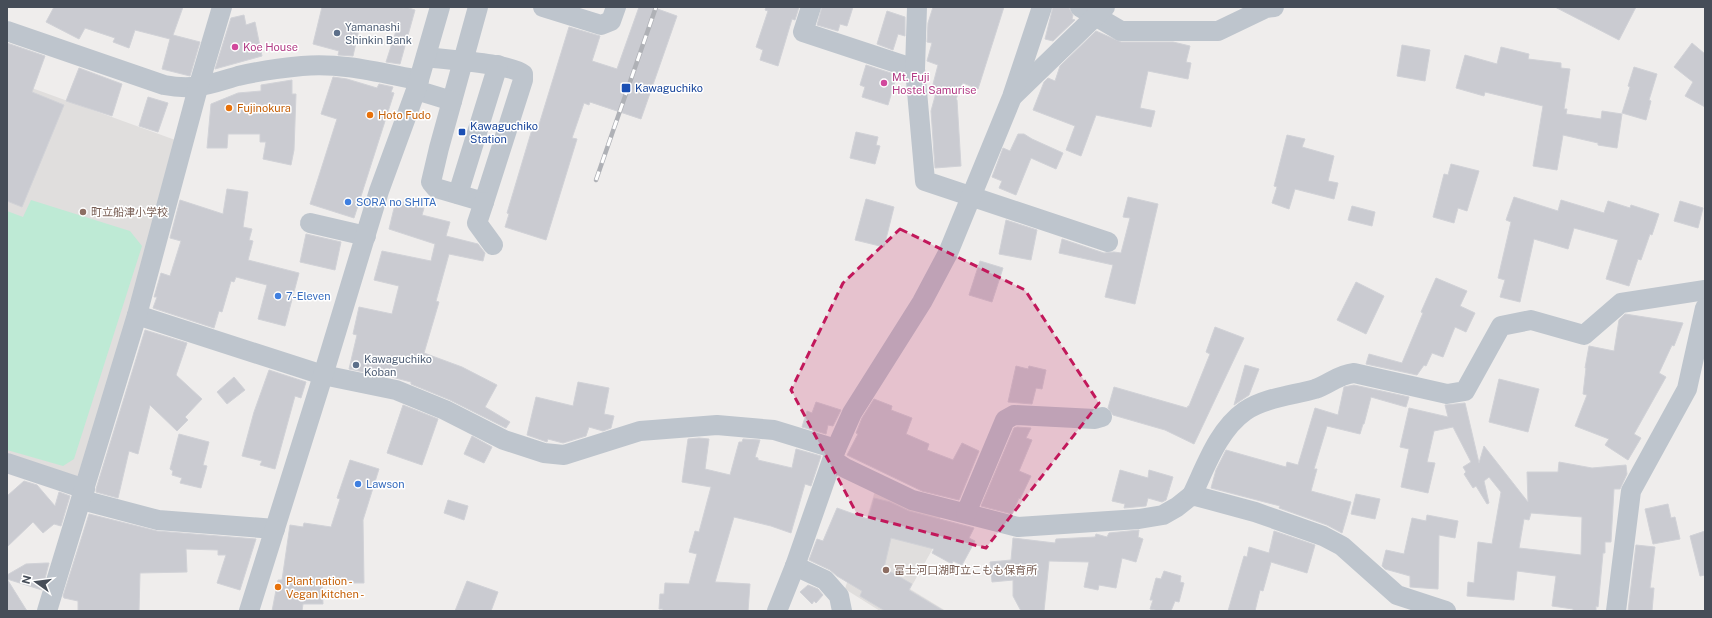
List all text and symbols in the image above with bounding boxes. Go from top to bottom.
place label: Yamanashi Shinkin Bank [345,21,412,46]
marker: Yamanashi Shinkin Bank [332,28,342,38]
place label: Koe House [243,41,298,53]
marker: Koe House [230,42,240,52]
place label: Mt. Fuji Hostel Samurise [892,71,977,96]
marker: Mt. Fuji Hostel Samurise [879,78,889,88]
marker: Kawaguchiko [620,82,632,94]
place label: Kawaguchiko [635,82,703,94]
place label: Fujinokura [237,102,291,114]
marker: Fujinokura [224,103,234,113]
place label: Hoto Fudo [378,109,431,121]
marker: Hoto Fudo [365,110,375,120]
place label: Kawaguchiko Station [470,120,538,145]
marker: Kawaguchiko Station [457,127,467,137]
place label: SORA no SHITA [356,196,437,208]
marker: SORA no SHITA [343,197,353,207]
place label: 町立船津小学校 [91,206,168,218]
marker: 町立船津小学校 [78,207,88,217]
place label: 7-Eleven [286,290,331,302]
marker: 7-Eleven [273,291,283,301]
place label: Kawaguchiko Koban [364,353,432,378]
marker: Kawaguchiko Koban [351,360,361,370]
place label: Lawson [366,478,405,490]
marker: Lawson [353,479,363,489]
north arrow [16,562,56,602]
place label: 富士河口湖町立こもも保育所 [894,564,1038,576]
marker: 富士河口湖町立こもも保育所 [881,565,891,575]
text: N [19,574,33,585]
place label: Plant nation - Vegan kitchen - [286,575,364,600]
marker: Plant nation - Vegan kitchen - [273,582,283,592]

